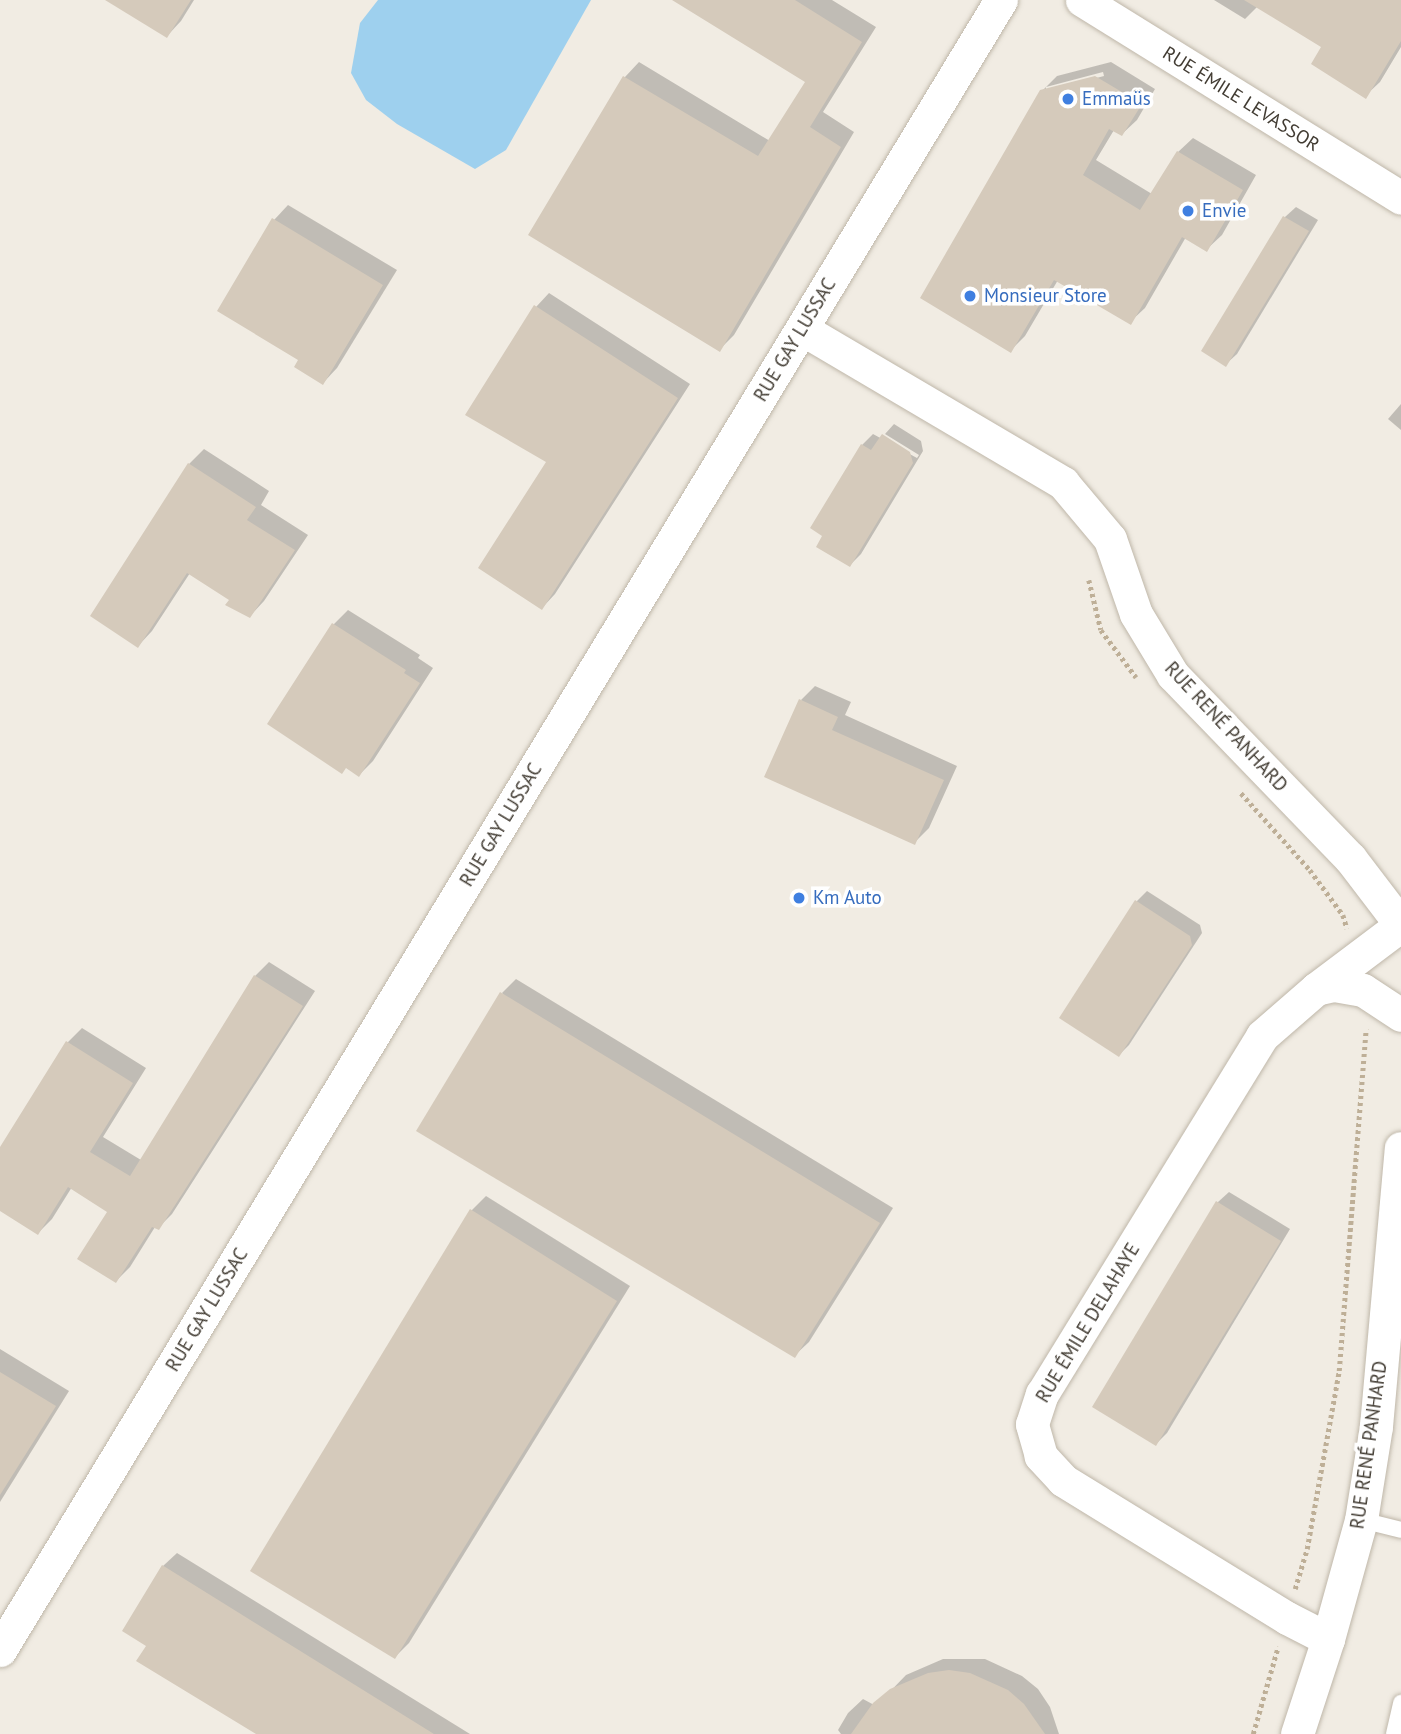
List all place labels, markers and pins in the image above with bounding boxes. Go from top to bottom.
place label: Emmaüs [1082,88,1151,110]
marker: Emmaüs [1060,91,1076,107]
place label: Envie [1202,200,1246,222]
marker: Envie [1180,203,1196,219]
place label: Monsieur Store [984,285,1107,307]
marker: Monsieur Store [962,288,978,304]
place label: Km Auto [813,887,882,909]
marker: Km Auto [791,890,807,906]

